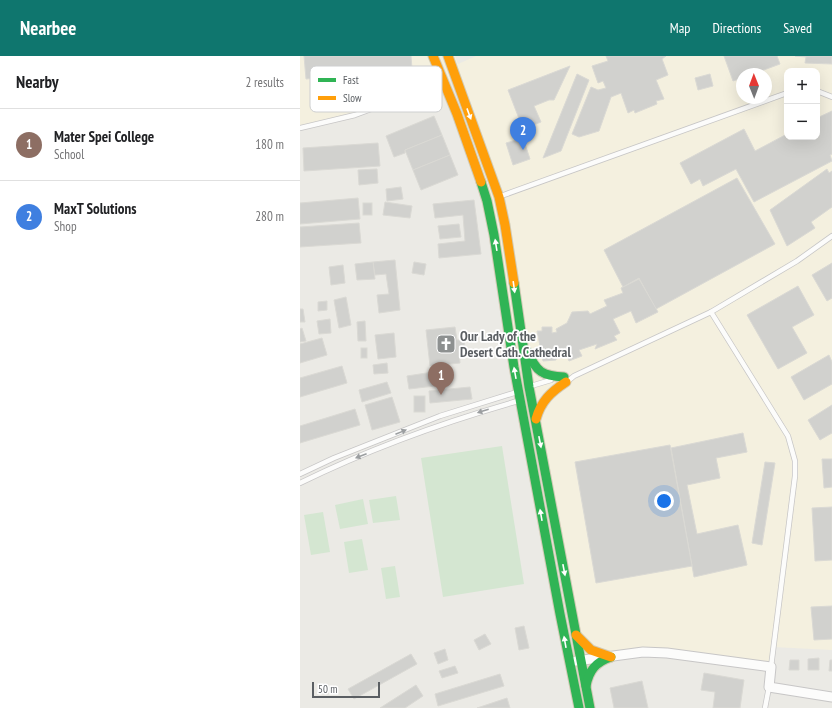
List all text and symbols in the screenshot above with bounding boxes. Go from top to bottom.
text: Nearbee [20,16,77,40]
text: Map [670,19,690,37]
text: Directions [712,19,761,37]
text: Saved [783,19,812,37]
legend [310,66,442,112]
north arrow [736,68,772,104]
map controls [784,68,820,140]
button: + [784,68,820,104]
text: Nearby [16,71,59,93]
text: Fast [343,73,359,87]
text: 2 results [245,74,284,91]
text: Slow [343,91,362,105]
button: − [784,104,820,140]
one-way arrow [467,108,473,120]
pin: 2 [510,117,536,150]
text: Mater Spei College [54,127,154,146]
text: 1 [26,136,32,153]
text: 180 m [255,136,284,153]
text: School [54,146,84,163]
text: MaxT Solutions [54,199,136,218]
text: 2 [26,208,32,225]
text: 280 m [255,208,284,225]
text: Shop [54,218,77,235]
one-way arrow [492,238,498,251]
one-way arrow [511,281,517,293]
place label: Our Lady of the Desert Cath. Cathedral [460,327,571,361]
church icon: Our Lady of the Desert Cath. Cathedral [435,333,457,355]
pin: 1 [428,362,454,395]
one-way arrow [512,367,518,379]
one-way arrow [476,408,488,414]
one-way arrow [395,429,406,435]
one-way arrow [537,436,543,448]
one-way arrow [354,453,366,459]
your location [654,491,674,511]
one-way arrow [538,508,544,521]
one-way arrow [561,564,567,576]
one-way arrow [561,636,567,649]
scale bar [312,680,380,699]
text: 50 m [318,682,337,696]

